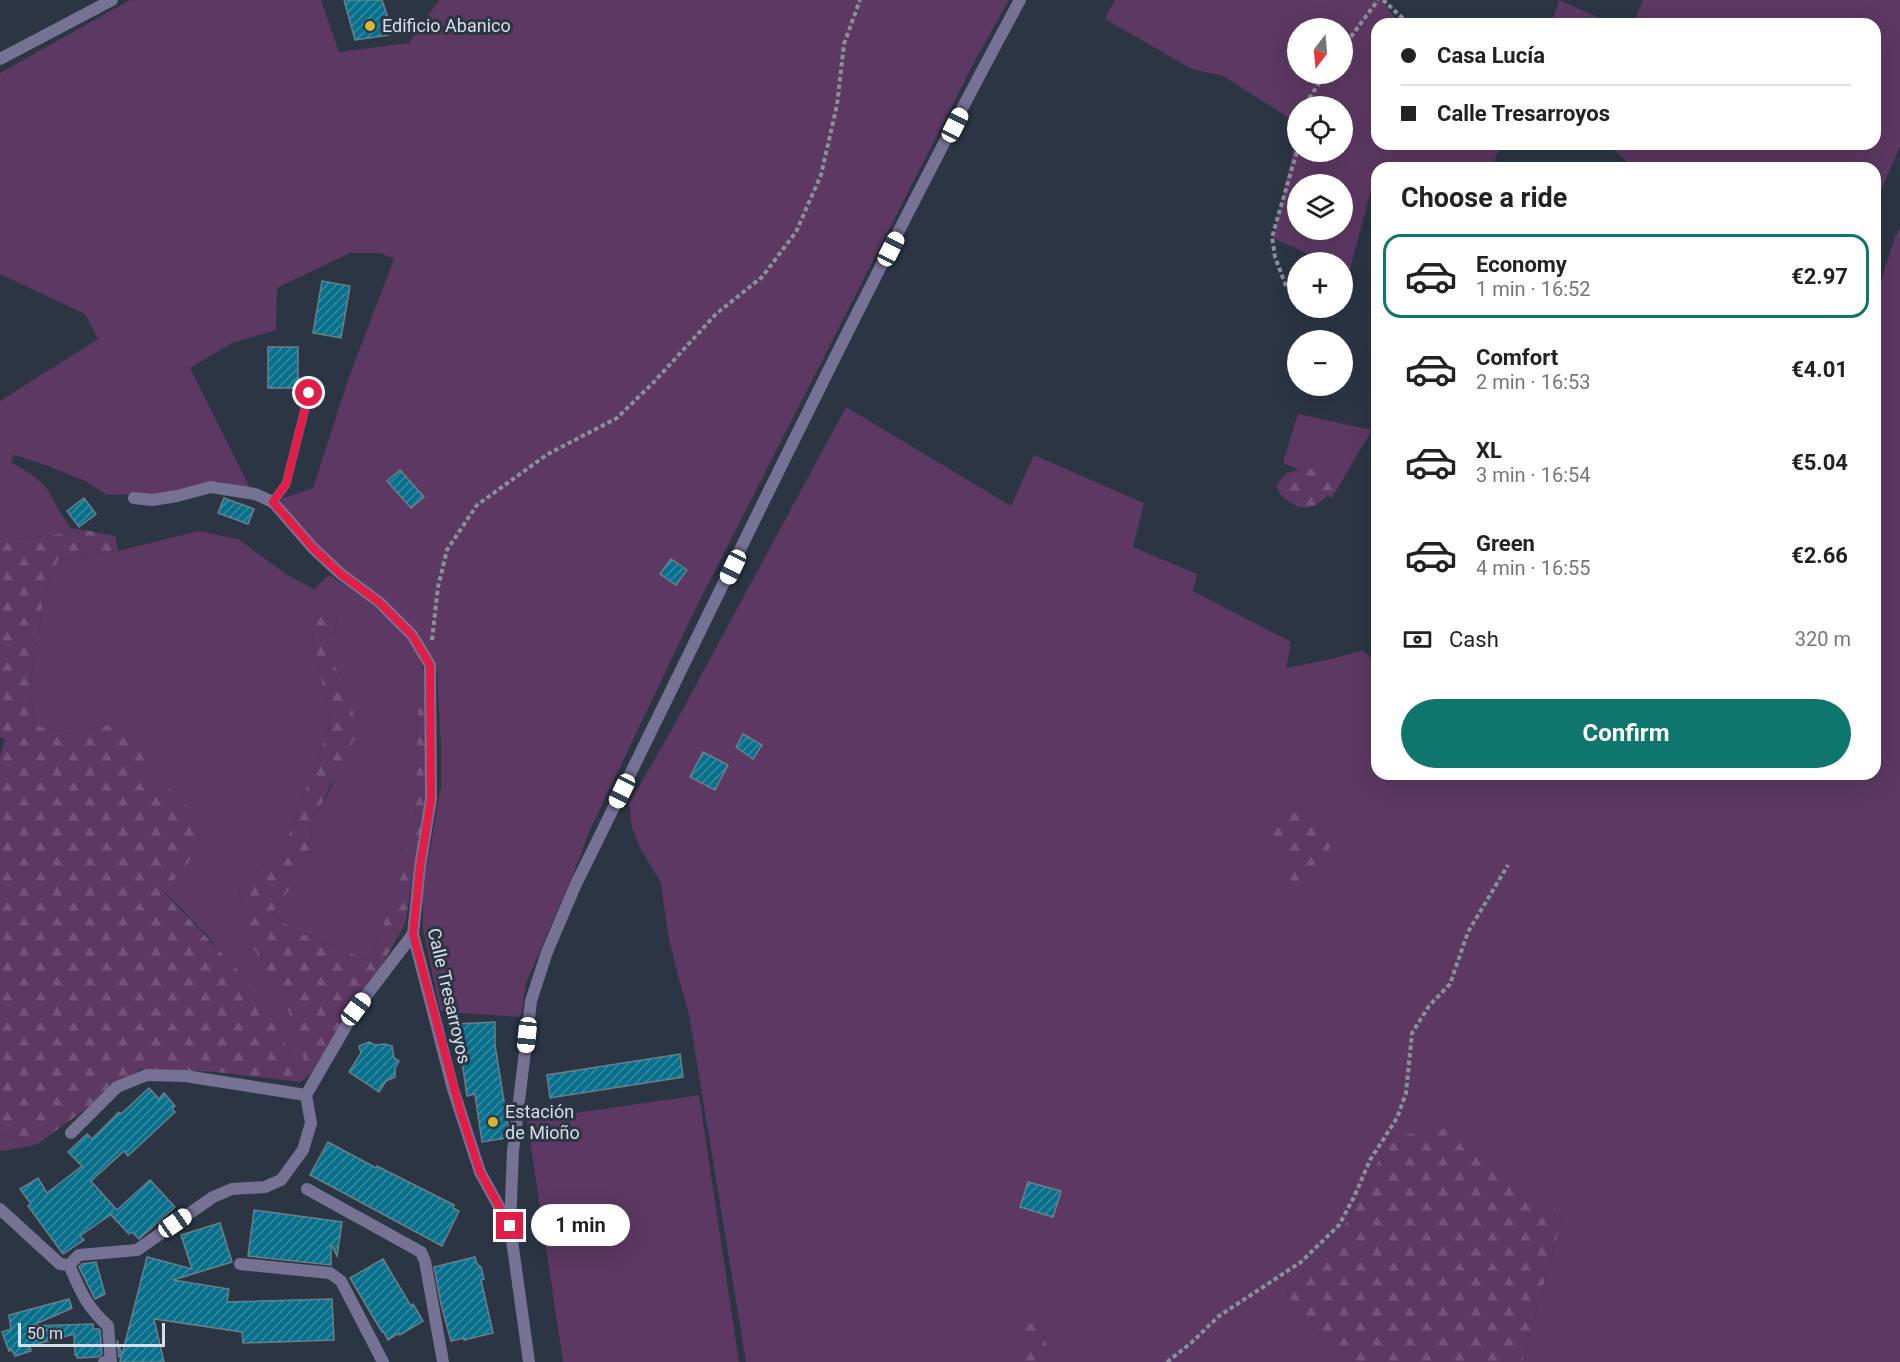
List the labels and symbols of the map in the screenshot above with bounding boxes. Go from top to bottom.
place label: Edificio Abanico [382,15,511,36]
north arrow [1287,18,1353,84]
marker: Edificio Abanico [363,19,377,33]
car [939,105,971,145]
car [875,229,907,269]
route start [295,379,322,406]
car [717,547,749,587]
car [606,771,638,811]
street label: Calle Tresarroyos [424,926,475,1066]
car [338,989,374,1029]
car [516,1016,538,1054]
place label: Estación de Mioño [505,1101,580,1143]
marker: Estación de Mioño [486,1115,500,1129]
car [155,1205,195,1241]
callout: 1 min [531,1205,630,1247]
route end [496,1212,523,1239]
scale bar [18,1320,165,1348]

